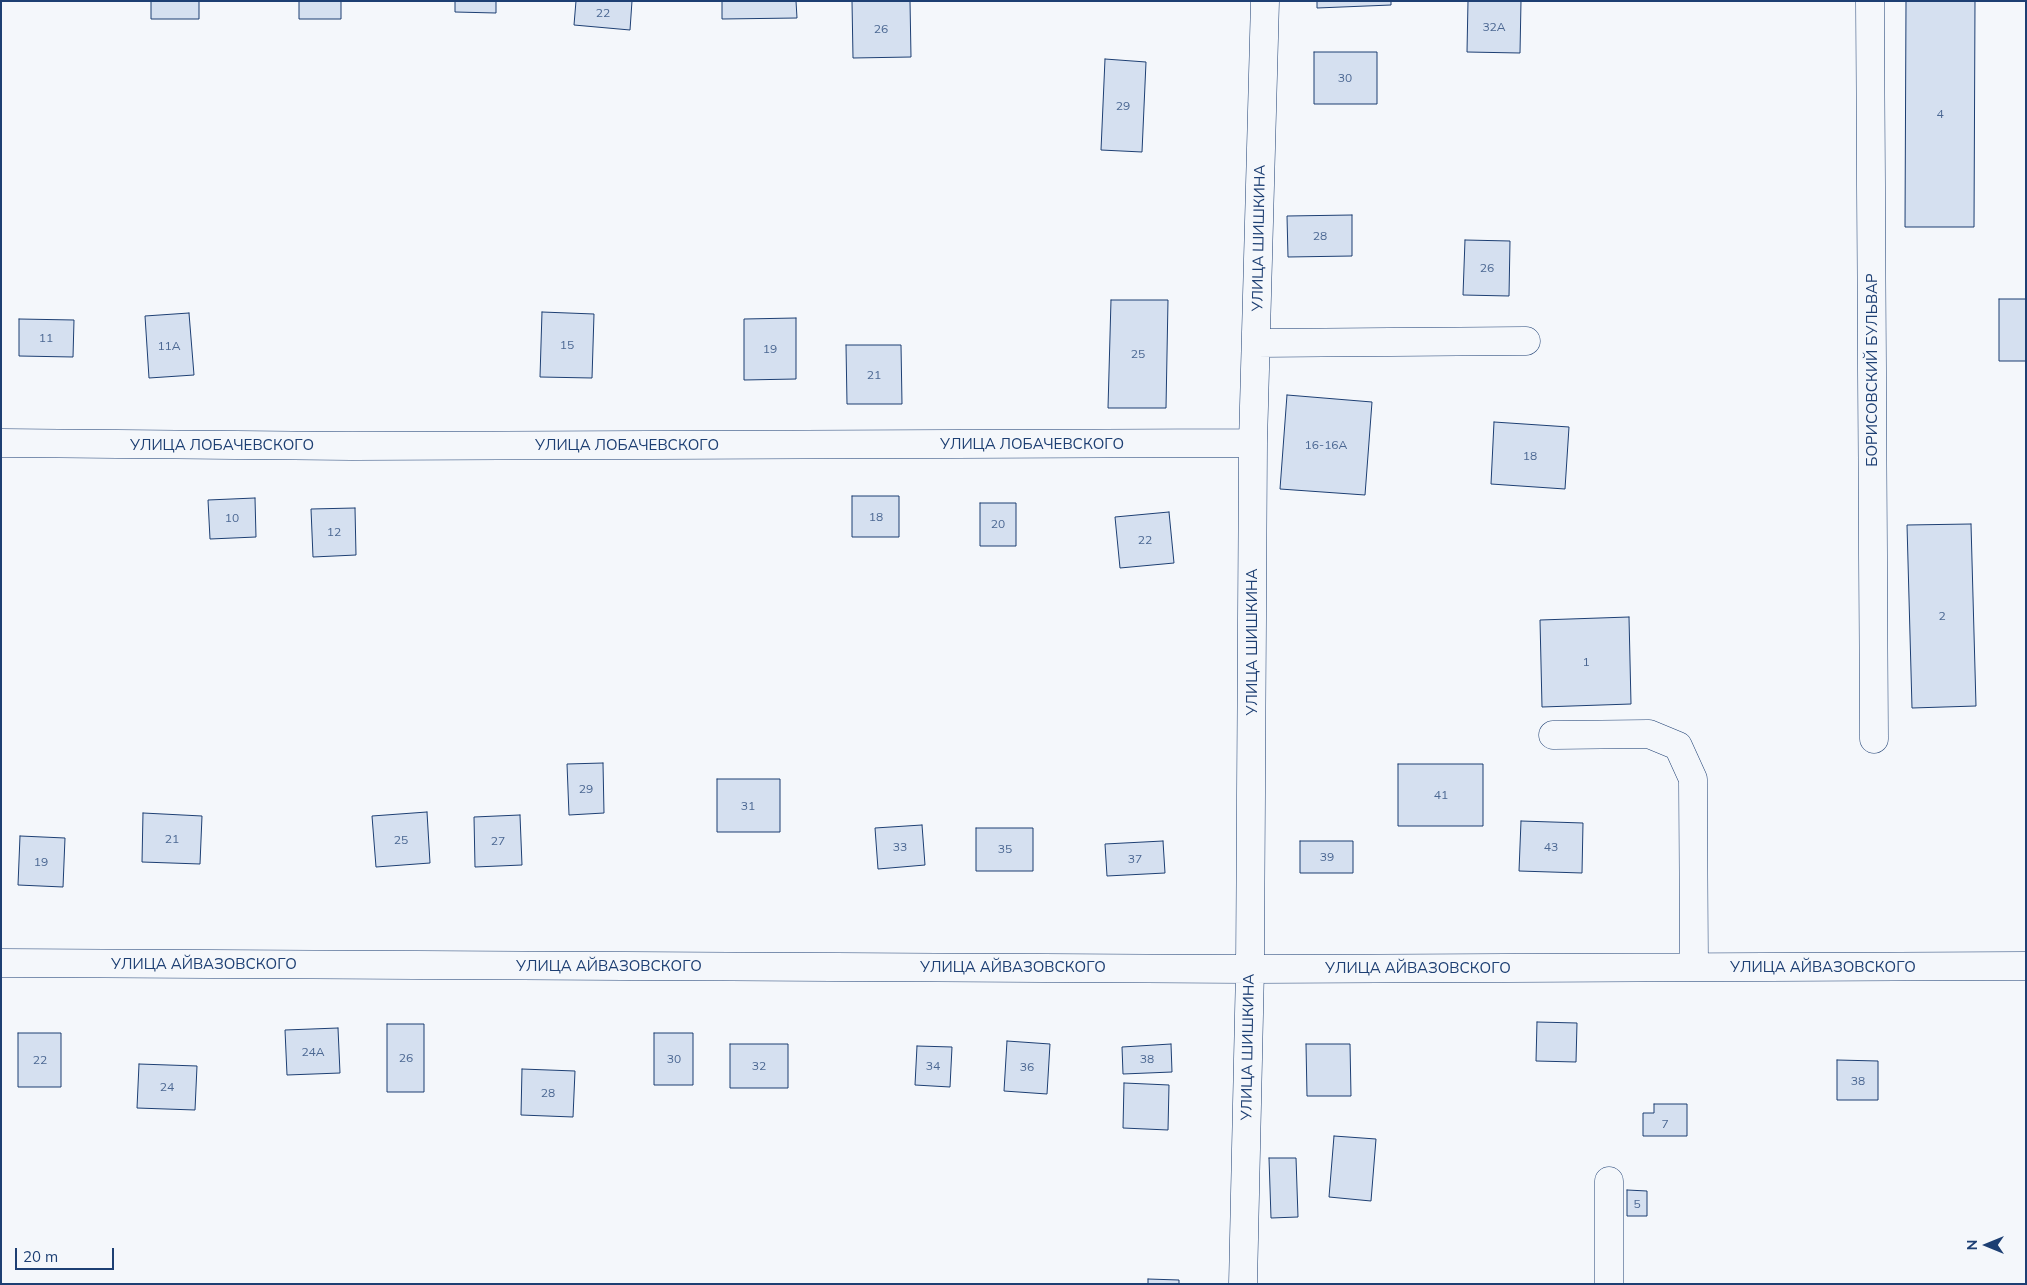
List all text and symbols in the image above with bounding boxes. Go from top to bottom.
house number: 22 [596,6,610,20]
house number: 32А [1482,20,1506,34]
house number: 26 [874,22,888,36]
house number: 30 [1338,71,1352,85]
house number: 29 [1116,99,1130,113]
house number: 4 [1936,107,1944,121]
street label: УЛИЦА ШИШКИНА [1249,164,1269,312]
house number: 28 [1313,229,1327,243]
house number: 26 [1480,261,1494,275]
street label: БОРИСОВСКИЙ БУЛЬВАР [1863,273,1881,467]
house number: 11 [39,331,53,345]
house number: 15 [560,338,574,352]
house number: 11А [157,339,181,353]
house number: 19 [763,342,777,356]
house number: 25 [1131,347,1145,361]
house number: 21 [867,368,881,382]
street label: УЛИЦА ЛОБАЧЕВСКОГО [940,435,1124,453]
street label: УЛИЦА ЛОБАЧЕВСКОГО [130,436,314,454]
street label: УЛИЦА ЛОБАЧЕВСКОГО [535,436,719,454]
house number: 16-16А [1305,438,1347,452]
house number: 18 [1523,449,1537,463]
house number: 18 [869,510,883,524]
house number: 10 [225,511,239,525]
house number: 20 [991,517,1005,531]
house number: 12 [327,525,341,539]
house number: 22 [1138,533,1152,547]
street label: УЛИЦА ШИШКИНА [1243,569,1261,715]
house number: 2 [1938,609,1946,623]
house number: 1 [1582,655,1590,669]
house number: 29 [579,782,593,796]
house number: 41 [1434,788,1448,802]
house number: 31 [741,799,755,813]
house number: 21 [165,832,179,846]
house number: 25 [394,833,408,847]
house number: 27 [491,834,505,848]
house number: 33 [893,840,907,854]
house number: 43 [1544,840,1558,854]
house number: 35 [998,842,1012,856]
house number: 39 [1320,850,1334,864]
house number: 37 [1128,852,1142,866]
house number: 19 [34,855,48,869]
street label: УЛИЦА АЙВАЗОВСКОГО [111,955,297,973]
street label: УЛИЦА АЙВАЗОВСКОГО [516,957,702,975]
street label: УЛИЦА АЙВАЗОВСКОГО [920,958,1106,976]
street label: УЛИЦА АЙВАЗОВСКОГО [1730,958,1916,976]
street label: УЛИЦА АЙВАЗОВСКОГО [1325,959,1511,977]
street label: УЛИЦА ШИШКИНА [1238,973,1258,1121]
house number: 24А [301,1045,325,1059]
house number: 26 [399,1051,413,1065]
house number: 30 [667,1052,681,1066]
house number: 38 [1140,1052,1154,1066]
house number: 22 [33,1053,47,1067]
house number: 32 [752,1059,766,1073]
house number: 34 [926,1059,940,1073]
house number: 36 [1020,1060,1034,1074]
house number: 38 [1851,1074,1865,1088]
house number: 24 [160,1080,174,1094]
house number: 28 [541,1086,555,1100]
house number: 7 [1661,1117,1669,1131]
house number: 5 [1633,1197,1641,1211]
north arrow [1962,1220,2012,1270]
scale bar [18,1238,116,1270]
text: N [1963,1240,1981,1250]
text: 20 m [23,1247,58,1266]

